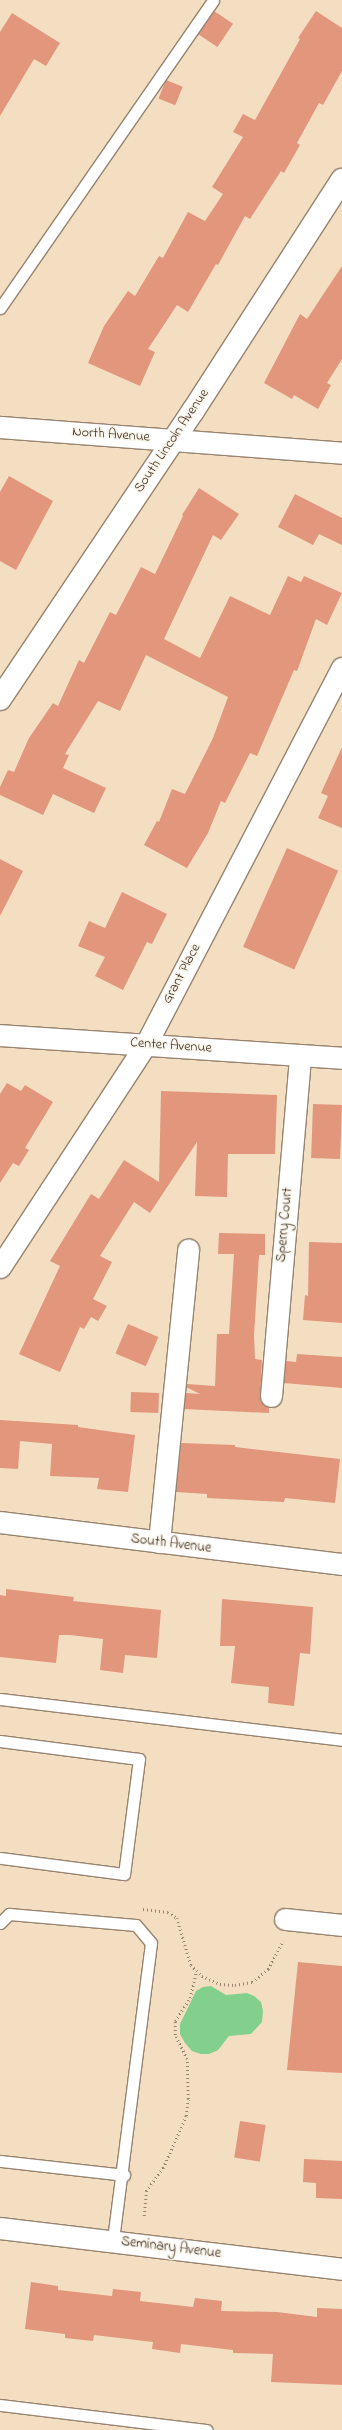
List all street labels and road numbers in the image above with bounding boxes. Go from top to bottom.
street label: South Lincoln Avenue [131,386,213,496]
street label: North Avenue [72,424,150,446]
street label: Grant Place [159,941,205,1007]
street label: Center Avenue [130,1035,212,1057]
street label: Sperry Court [273,1187,297,1263]
street label: South Avenue [130,1531,212,1557]
street label: Seminary Avenue [120,2234,222,2262]

